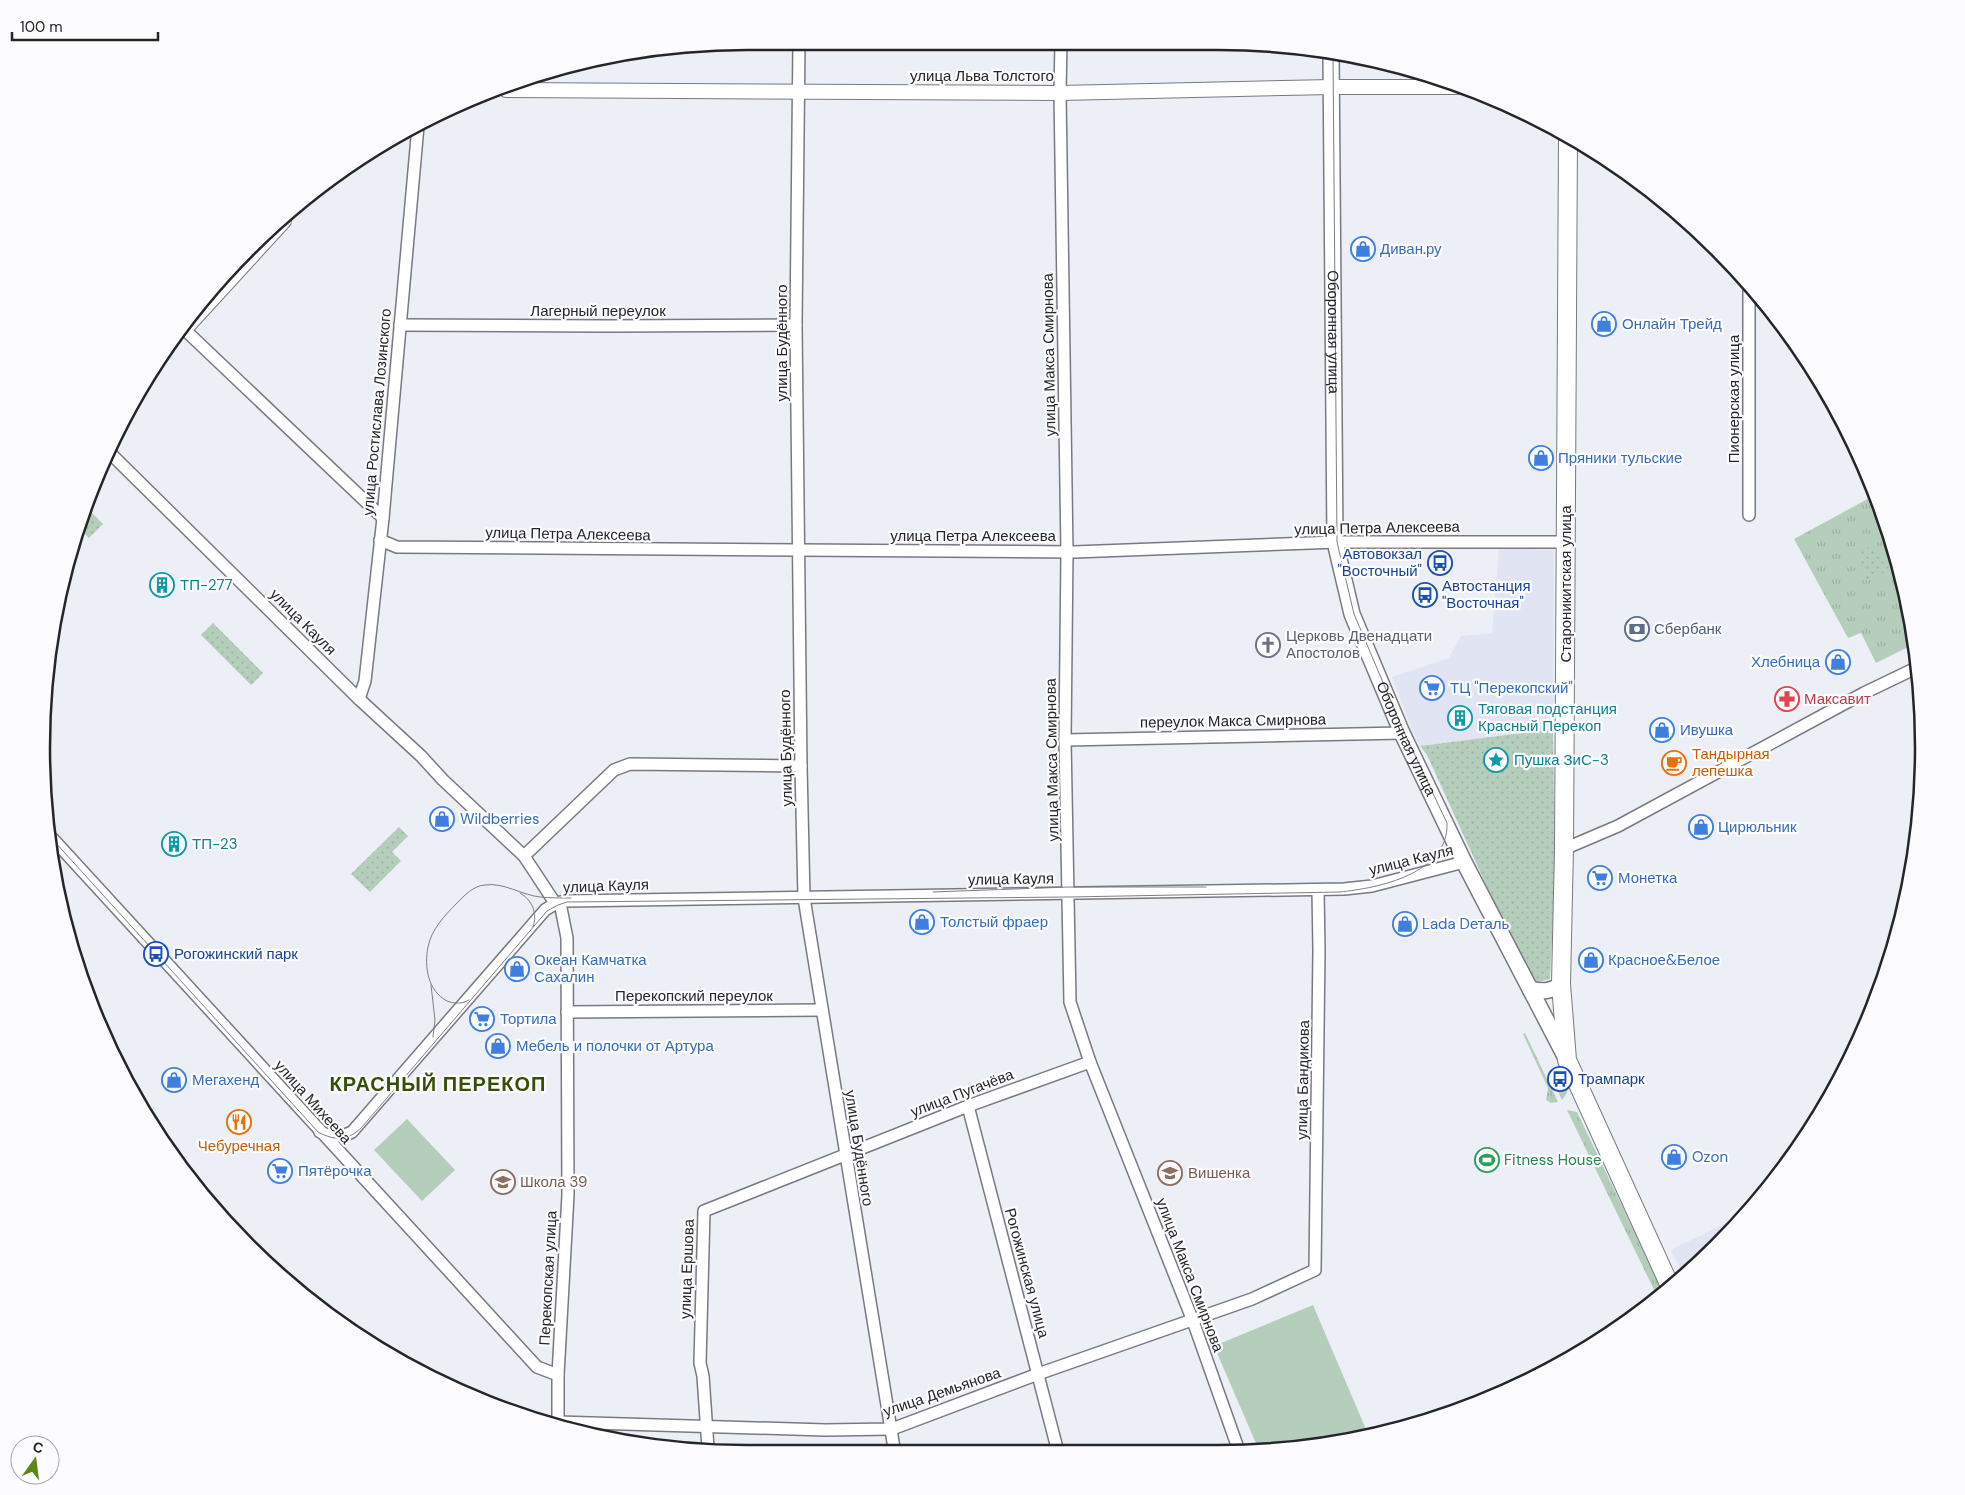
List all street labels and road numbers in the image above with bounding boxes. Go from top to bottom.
street label: улица Льва Толстого [910,66,1054,86]
street label: Оборонная улица [1323,270,1344,395]
street label: улица Макса Смирнова [1038,272,1060,437]
street label: улица Будённого [772,284,792,402]
street label: Лагерный переулок [530,301,666,321]
street label: улица Ростислава Лозинского [358,308,396,516]
street label: Пионерская улица [1724,334,1744,463]
street label: Староникитская улица [1556,505,1576,662]
street label: улица Петра Алексеева [1294,517,1461,539]
street label: улица Петра Алексеева [485,523,652,545]
street label: улица Петра Алексеева [890,526,1056,546]
street label: улица Кауля [265,584,341,660]
street label: улица Макса Смирнова [1041,677,1063,842]
street label: Оборонная улица [1372,679,1441,800]
street label: улица Будённого [775,689,797,807]
street label: переулок Макса Смирнова [1140,709,1327,733]
street label: улица Кауля [1367,840,1455,880]
street label: улица Кауля [968,868,1054,890]
street label: улица Кауля [563,875,649,897]
street label: Перекопский переулок [615,986,773,1006]
street label: улица Бандикова [1292,1019,1314,1140]
street label: улица Михеева [270,1056,356,1149]
street label: улица Пугачёва [908,1064,1017,1122]
street label: улица Будённого [840,1089,878,1207]
street label: улица Макса Смирнова [1151,1195,1229,1355]
street label: Рогожинская улица [1000,1206,1054,1341]
street label: Перекопская улица [534,1209,562,1346]
street label: улица Ершова [675,1218,699,1319]
street label: улица Демьянова [881,1362,1004,1421]

